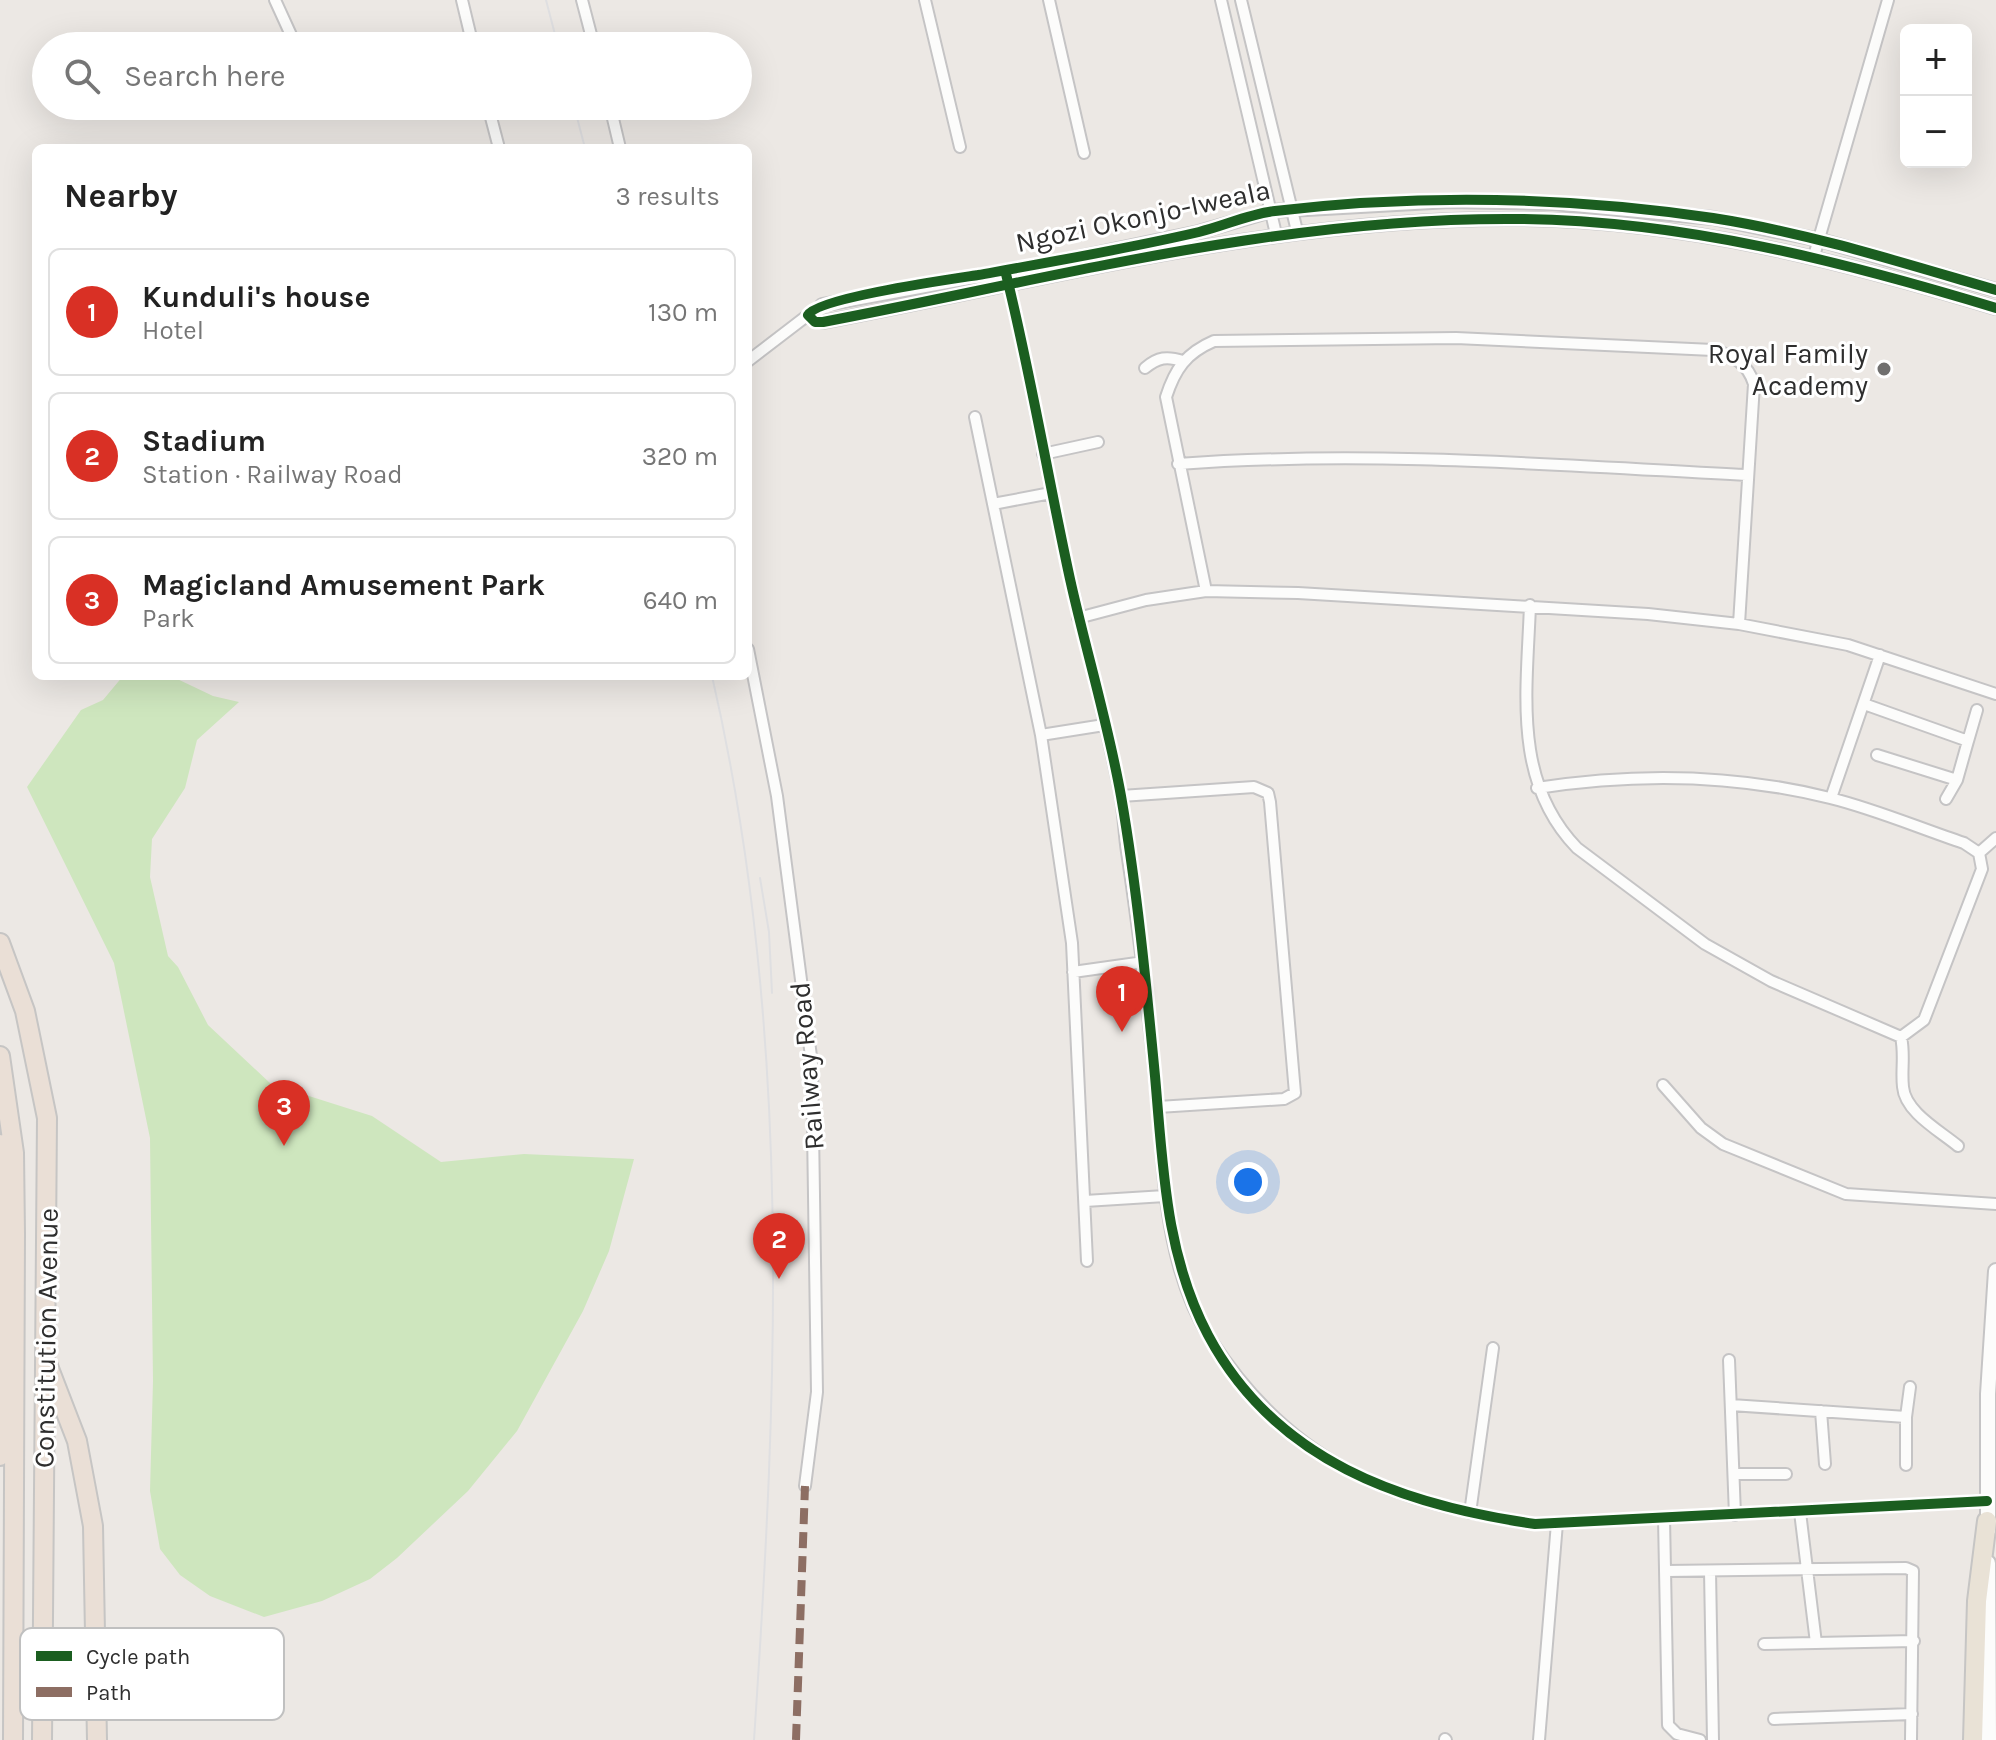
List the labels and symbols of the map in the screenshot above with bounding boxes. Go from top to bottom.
street label: Ngozi Okonjo-Iweala [1013,173,1273,259]
place label: Royal Family Academy [1708,337,1868,402]
marker: Royal Family Academy [1875,360,1893,378]
pin: 1 [1096,966,1148,1032]
street label: Railway Road [783,981,831,1151]
pin: 3 [258,1080,310,1146]
your location [1228,1162,1268,1202]
street label: Constitution Avenue [27,1208,65,1468]
pin: 2 [753,1213,805,1279]
legend [20,1628,284,1720]
text: Cycle path [86,1644,190,1670]
text: Path [86,1680,132,1706]

